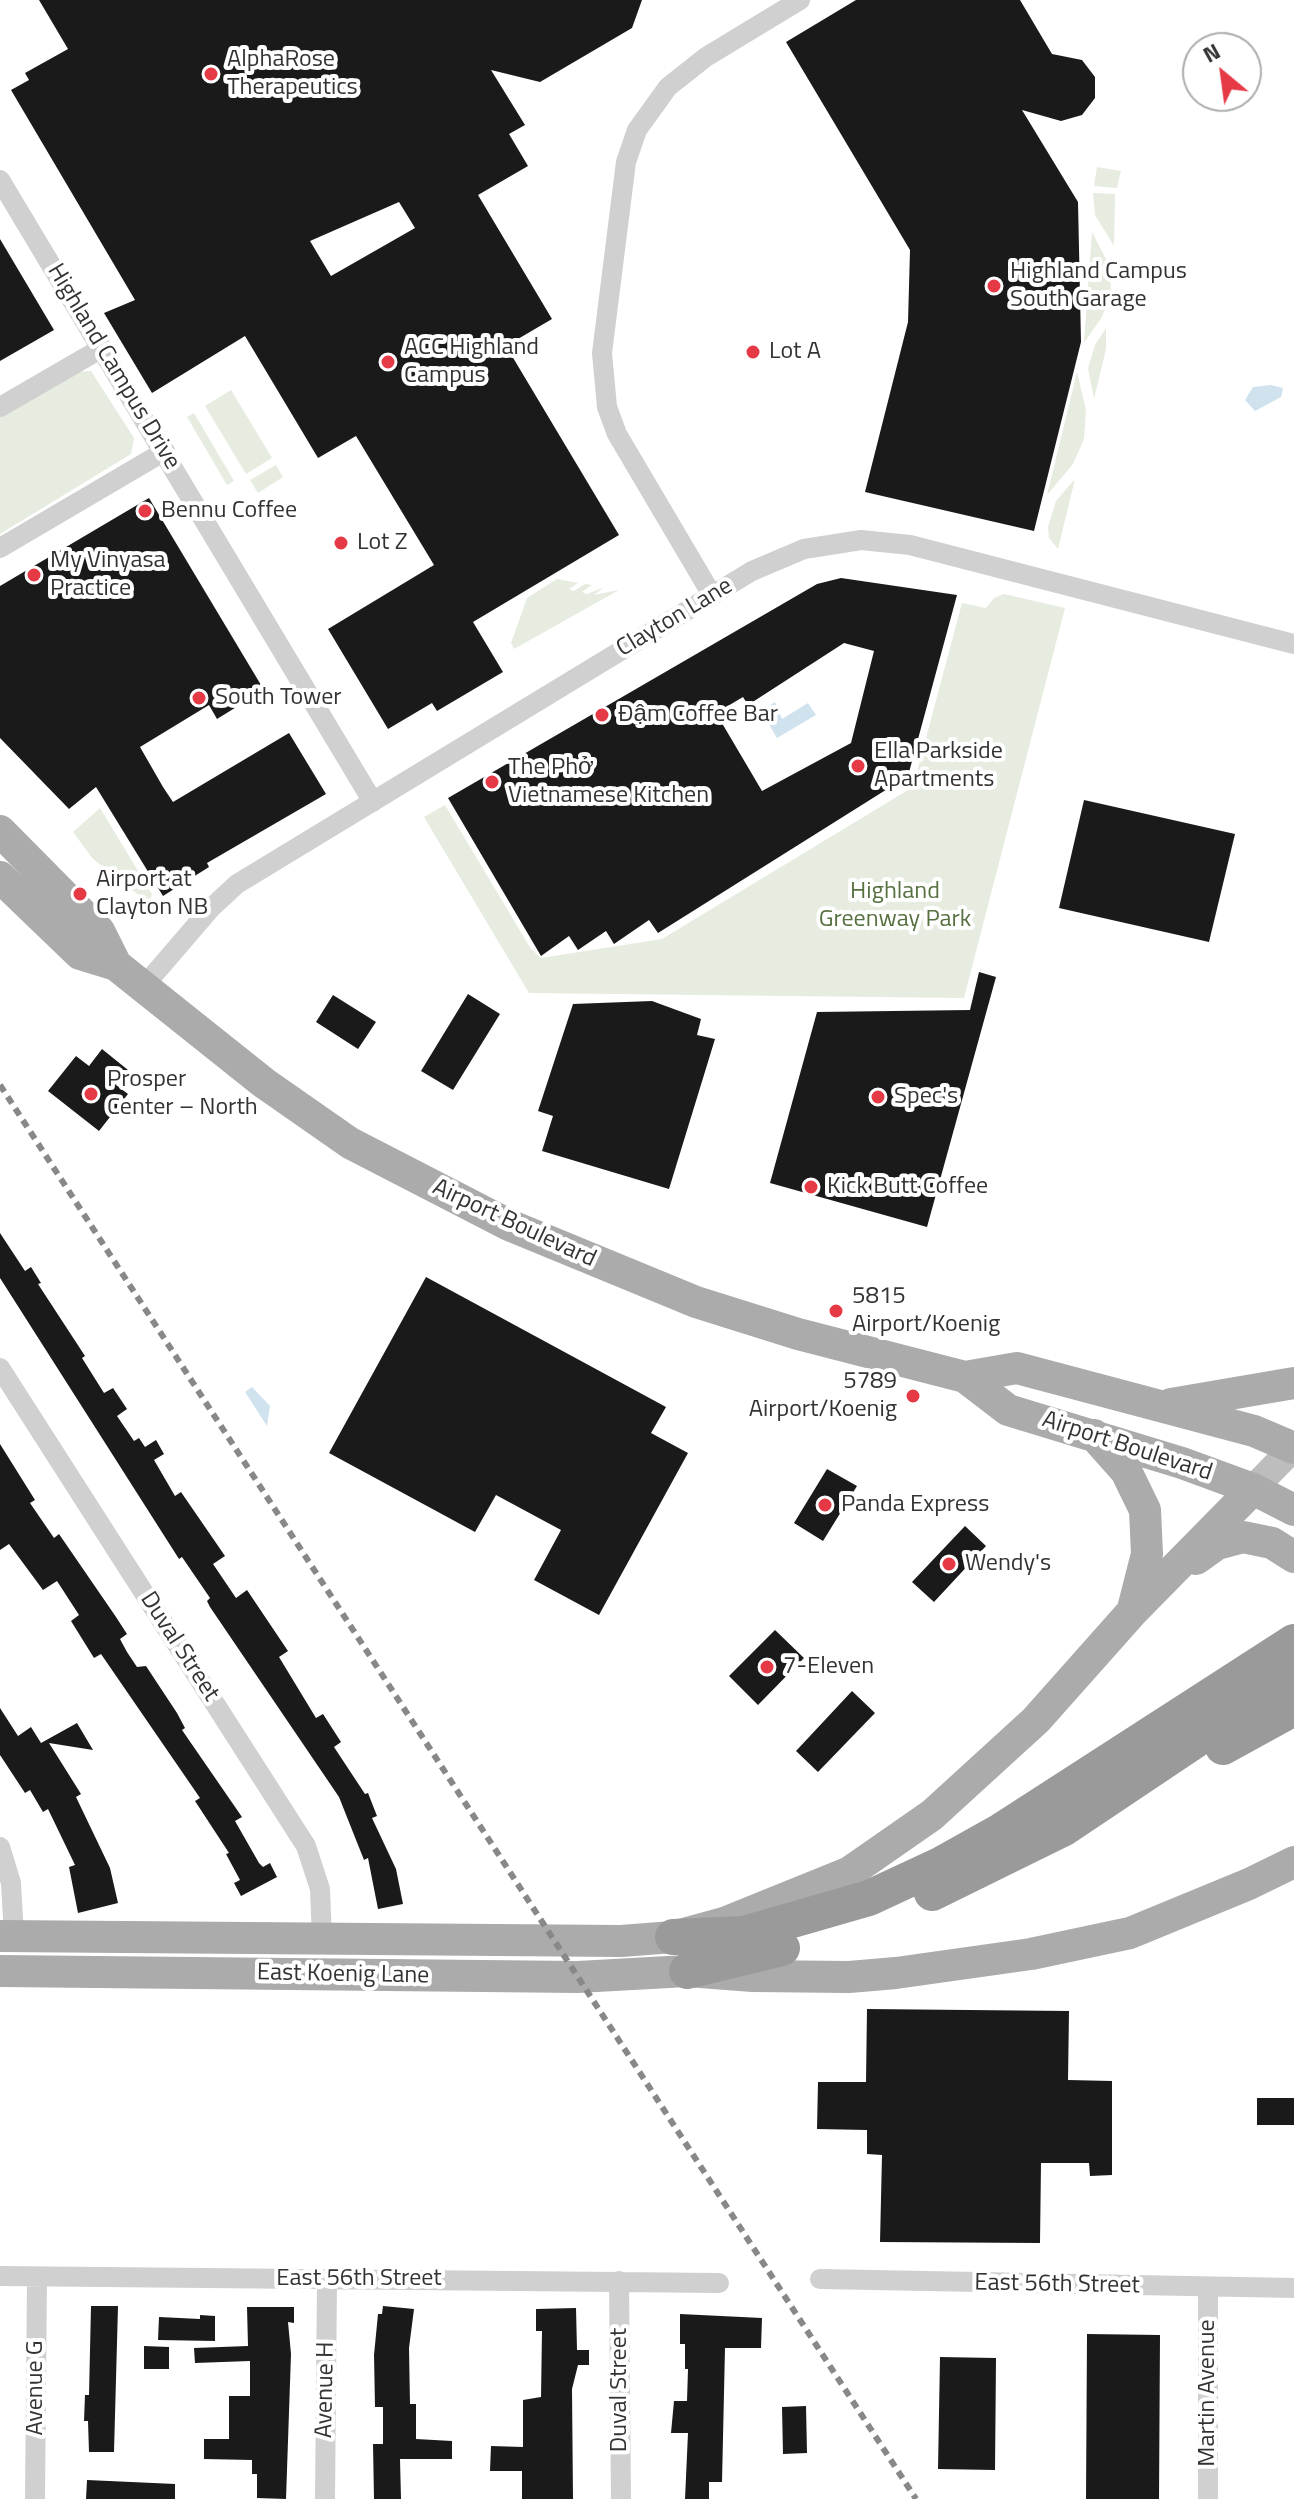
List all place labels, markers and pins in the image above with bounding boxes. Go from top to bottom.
place label: AlphaRose Therapeutics [227,46,358,102]
marker: AlphaRose Therapeutics [202,65,220,83]
place label: Highland Campus South Garage [1010,258,1187,314]
marker: Highland Campus South Garage [985,277,1003,295]
place label: ACC Highland Campus [404,334,539,390]
place label: Lot A [769,338,821,366]
marker: Lot A [744,343,762,361]
marker: ACC Highland Campus [379,353,397,371]
place label: Bennu Coffee [161,497,297,525]
marker: Bennu Coffee [136,502,154,520]
place label: Lot Z [357,529,408,557]
marker: Lot Z [332,534,350,552]
place label: My Vinyasa Practice [50,547,166,603]
marker: My Vinyasa Practice [25,566,43,584]
place label: South Tower [215,684,342,712]
marker: South Tower [190,689,208,707]
place label: Đậm Coffee Bar [618,701,778,729]
marker: Đậm Coffee Bar [593,706,611,724]
place label: Ella Parkside Apartments [874,738,1003,794]
place label: The Phở Vietnamese Kitchen [508,754,709,810]
marker: Ella Parkside Apartments [849,757,867,775]
marker: The Phở Vietnamese Kitchen [483,773,501,791]
place label: Airport at Clayton NB [96,866,208,922]
marker: Airport at Clayton NB [71,885,89,903]
place label: Prosper Center – North [107,1066,258,1122]
place label: Spec's [894,1083,958,1111]
marker: Prosper Center – North [82,1085,100,1103]
marker: Spec's [869,1088,887,1106]
place label: Kick Butt Coffee [827,1173,988,1201]
marker: Kick Butt Coffee [802,1178,820,1196]
place label: 5815 Airport/Koenig [852,1283,1000,1339]
marker: 5815 Airport/Koenig [827,1302,845,1320]
place label: 5789 Airport/Koenig [749,1368,897,1424]
marker: 5789 Airport/Koenig [904,1387,922,1405]
place label: Panda Express [841,1491,989,1519]
marker: Panda Express [816,1496,834,1514]
place label: Wendy's [965,1550,1051,1578]
marker: Wendy's [940,1555,958,1573]
place label: 7-Eleven [783,1653,874,1681]
marker: 7-Eleven [758,1658,776,1676]

